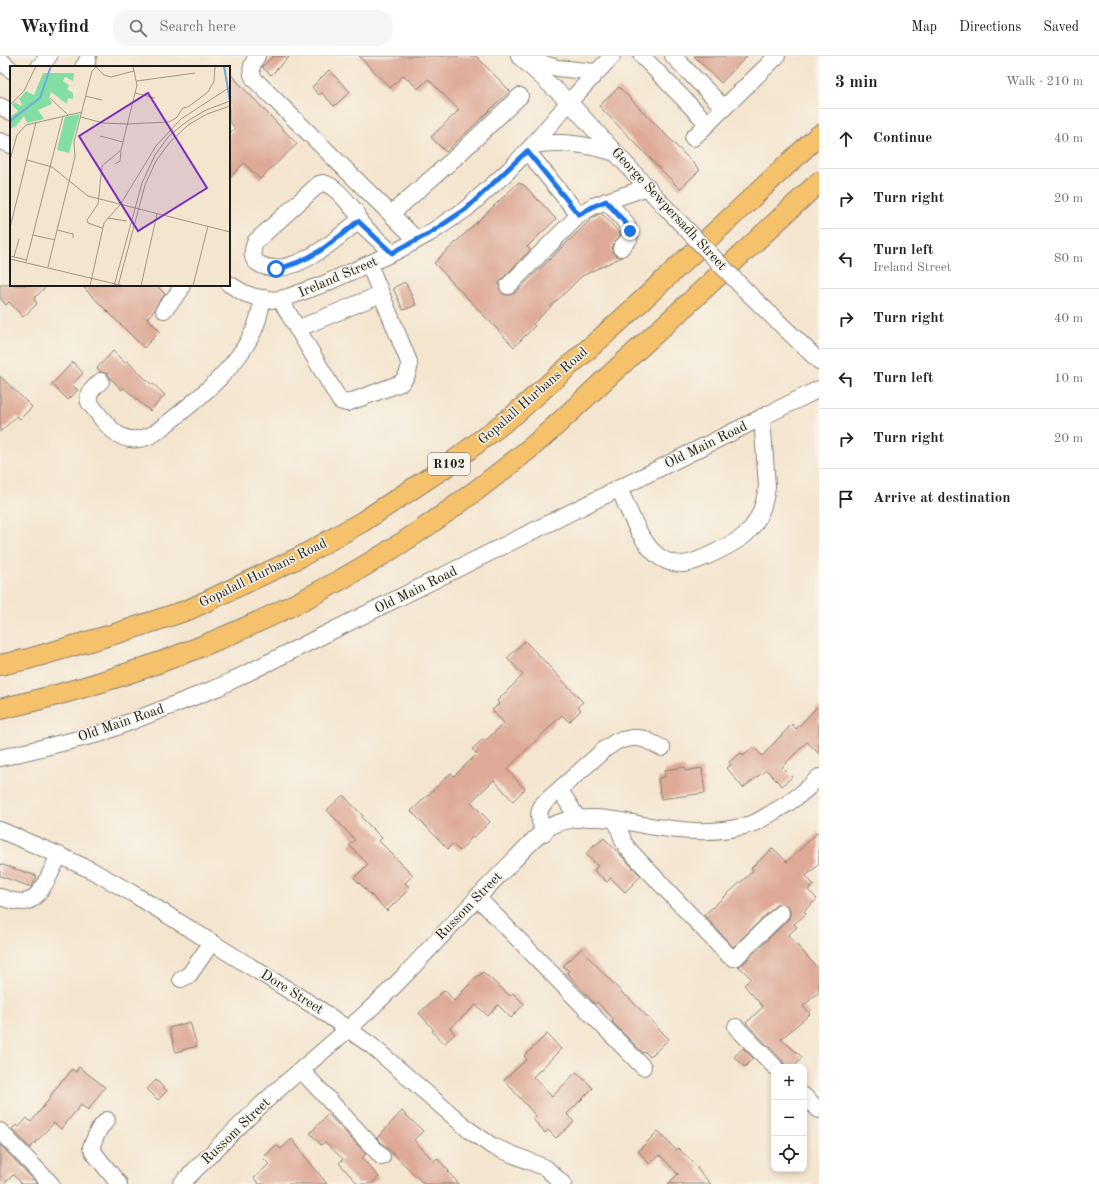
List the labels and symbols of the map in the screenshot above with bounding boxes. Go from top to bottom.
inset map [10,66,230,286]
street label: George Sewpersadh Street [609,145,729,273]
route end [621,222,639,240]
street label: Ireland Street [296,254,380,300]
route start [267,260,285,278]
street label: Gopalall Hurbans Road [475,345,591,447]
street label: Old Main Road [663,419,749,471]
road number: R102 [428,453,470,475]
street label: Gopalall Hurbans Road [197,536,329,610]
street label: Old Main Road [373,564,459,616]
street label: Old Main Road [76,702,166,744]
street label: Russom Street [433,869,505,943]
street label: Dore Street [258,967,326,1017]
street label: Russom Street [199,1095,273,1167]

